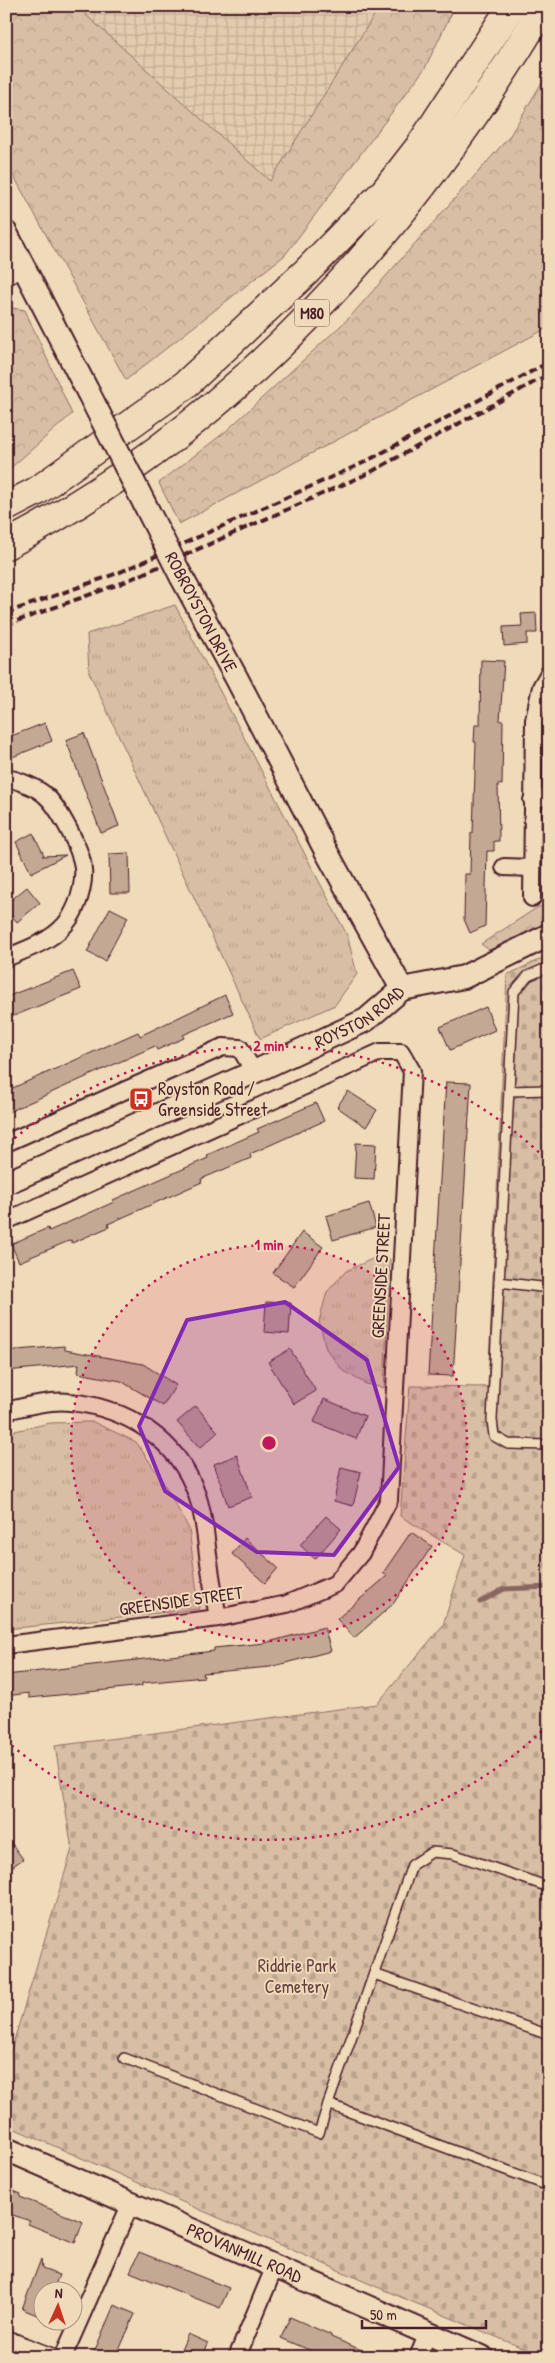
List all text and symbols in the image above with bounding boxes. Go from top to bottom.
road number: M80 [294,300,330,326]
street label: ROBROYSTON DRIVE [159,547,244,676]
street label: ROYSTON ROAD [310,979,410,1054]
text: 2 min [254,1035,285,1056]
place label: Royston Road / Greenside Street [158,1076,268,1122]
bus stop icon: Royston Road / Greenside Street [128,1086,154,1112]
street label: GREENSIDE STREET [365,1213,396,1339]
text: 1 min [254,1234,284,1255]
centre of rings [260,1434,278,1452]
street label: GREENSIDE STREET [117,1579,245,1622]
park label: Riddrie Park Cemetery [258,1953,337,1999]
street label: PROVANMILL ROAD [183,2216,306,2289]
north arrow [32,2280,82,2330]
text: N [54,2283,63,2302]
scale bar [362,2298,486,2330]
text: 50 m [370,2304,397,2325]

